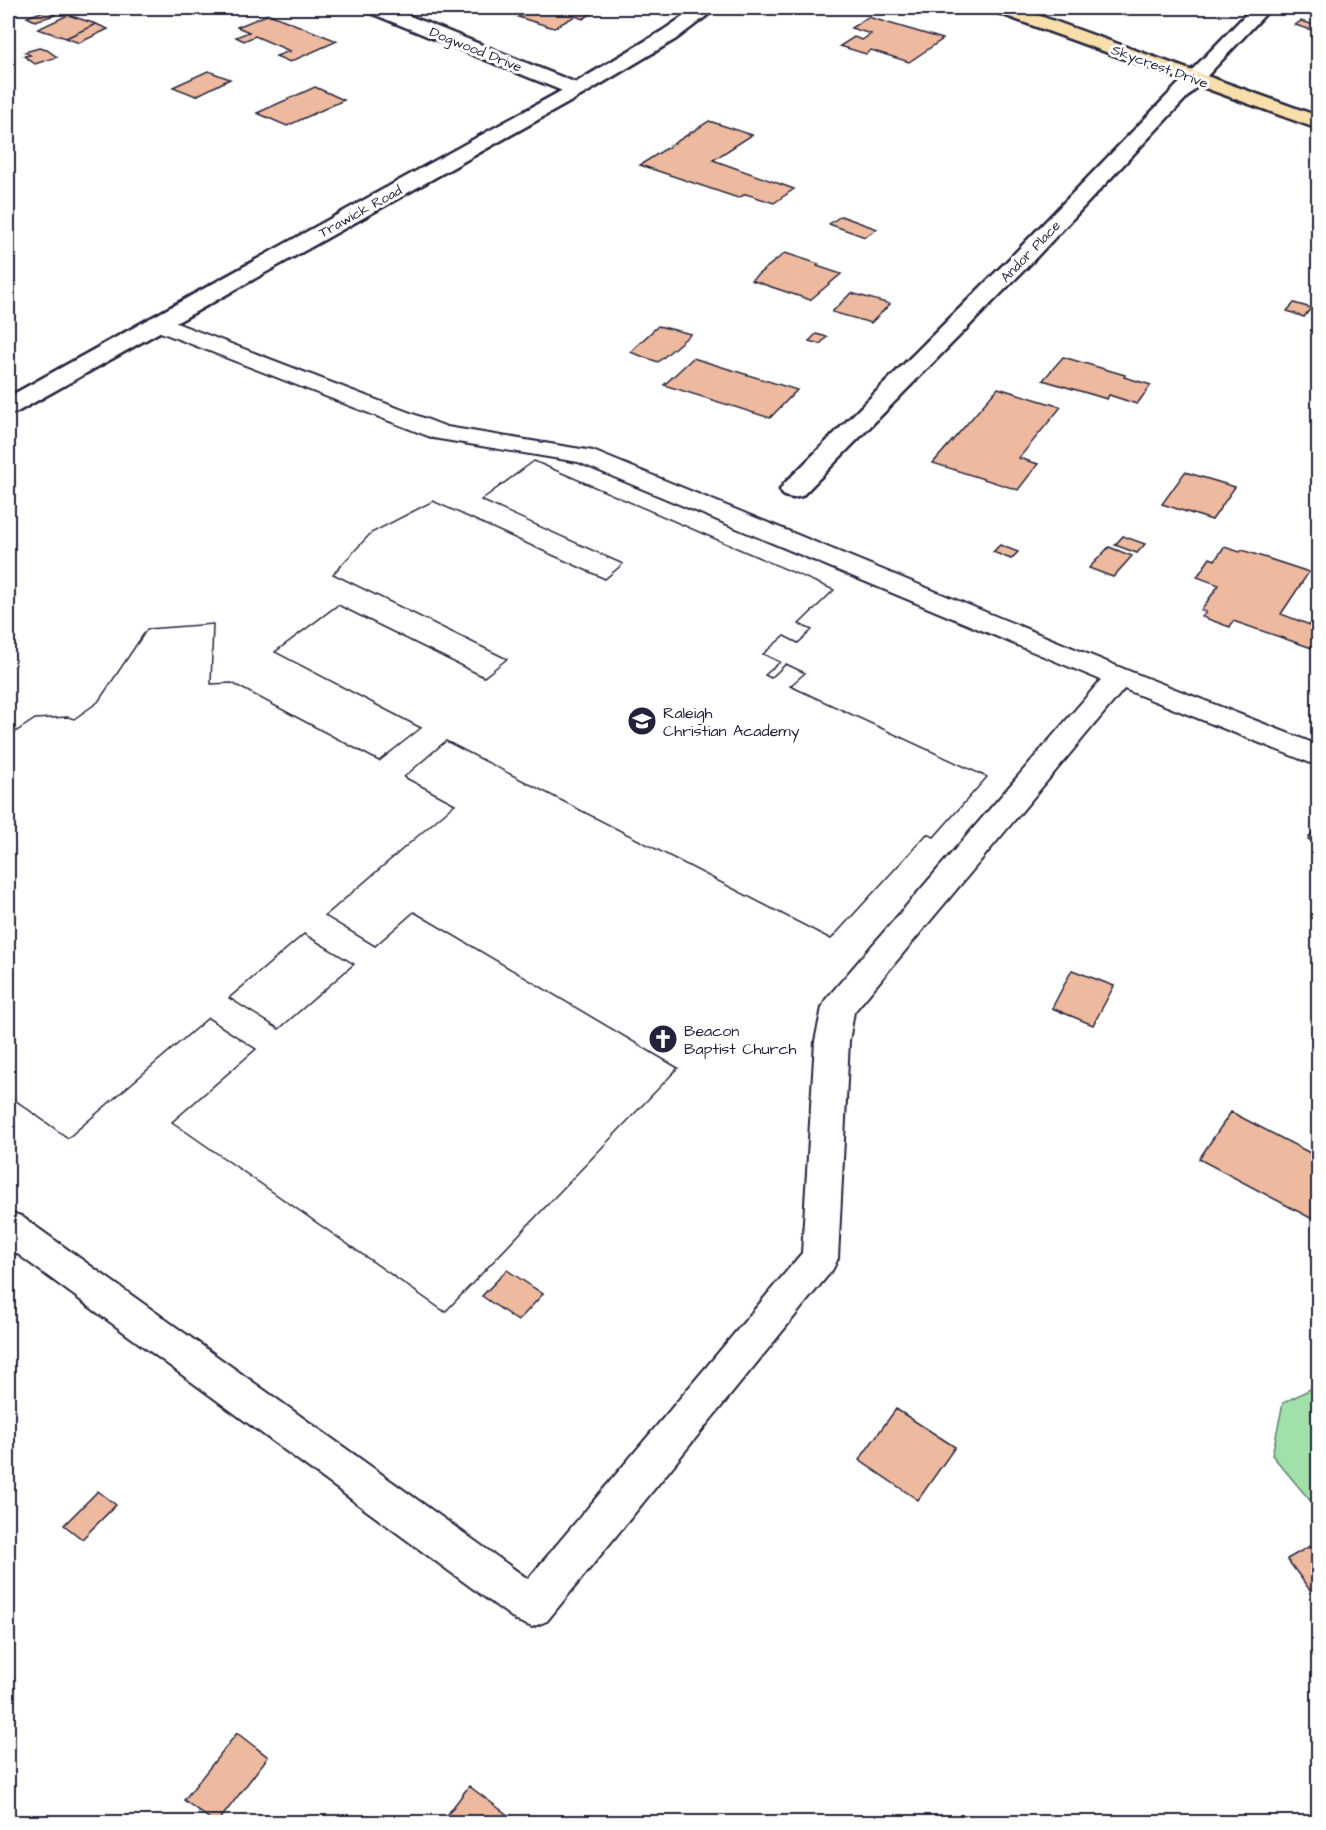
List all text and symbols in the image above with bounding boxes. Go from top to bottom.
street label: Dogwood Drive [427,22,525,78]
street label: Skycrest Drive [1109,40,1211,94]
street label: Trawick Road [315,181,406,243]
street label: Andor Place [996,216,1066,287]
place label: Raleigh Christian Academy [663,702,800,743]
school or university icon: Raleigh Christian Academy [626,705,658,737]
place label: Beacon Baptist Church [684,1020,797,1060]
church icon: Beacon Baptist Church [647,1023,679,1055]

